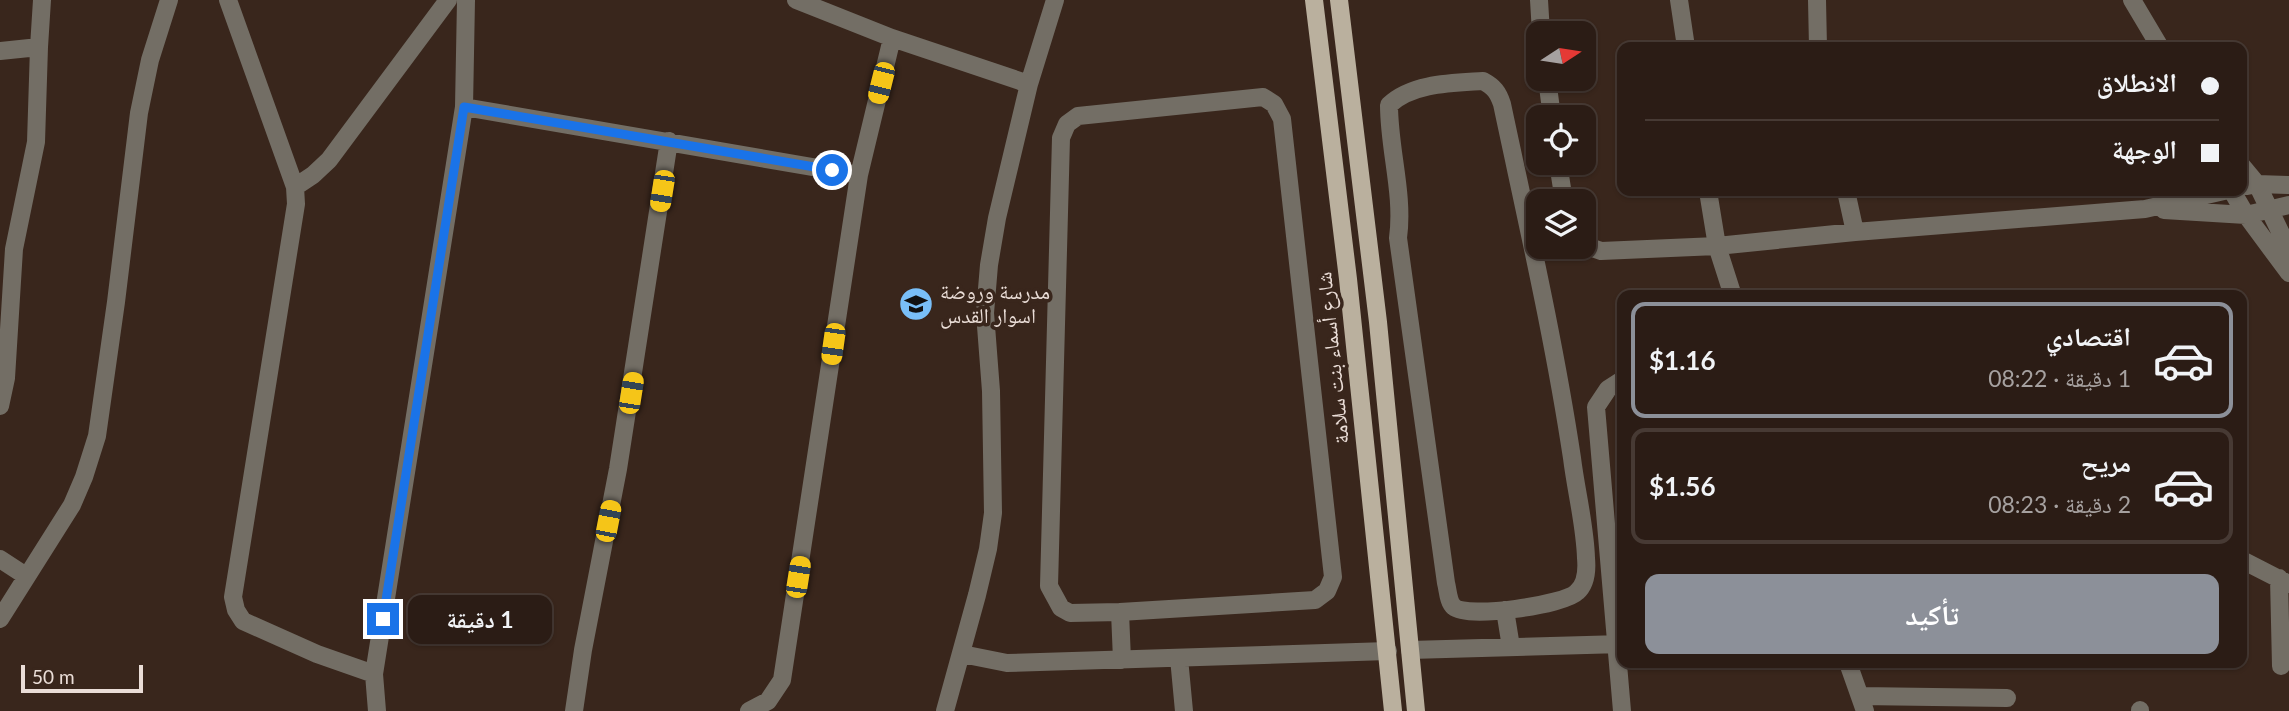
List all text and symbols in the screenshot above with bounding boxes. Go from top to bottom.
north arrow [1526,21,1596,91]
map controls [1526,21,1596,259]
car [866,60,897,106]
text: الانطلاق [2097,66,2177,98]
button: locate [1526,105,1596,175]
text: الوجهة [2112,133,2177,165]
route start [816,154,848,186]
car [649,169,676,213]
button: layers [1526,189,1596,259]
street label: شارع أسماء بنت سلامة [1310,271,1355,445]
place label: مدرسة وروضة اسوار القدس [940,278,1050,329]
school or university icon: مدرسة وروضة اسوار القدس [897,285,935,323]
text: اقتصادي [2046,320,2131,352]
car [820,322,847,366]
icon: car [2152,329,2215,392]
text: $1.16 [1649,344,1716,376]
text: 1 دقيقة · 08:22 [1988,364,2131,392]
car [618,371,645,415]
text: مريح [2081,446,2131,478]
icon: car [2152,455,2215,518]
text: $1.56 [1649,470,1716,502]
text: 2 دقيقة · 08:23 [1988,490,2131,518]
car [594,498,623,544]
car [785,555,812,599]
button: تأكيد [1645,574,2219,654]
callout: 1 دقيقة [408,594,551,644]
route end [367,603,399,635]
text: 1 دقيقة [446,605,514,633]
scale bar [21,662,144,694]
text: 50 m [32,665,75,688]

